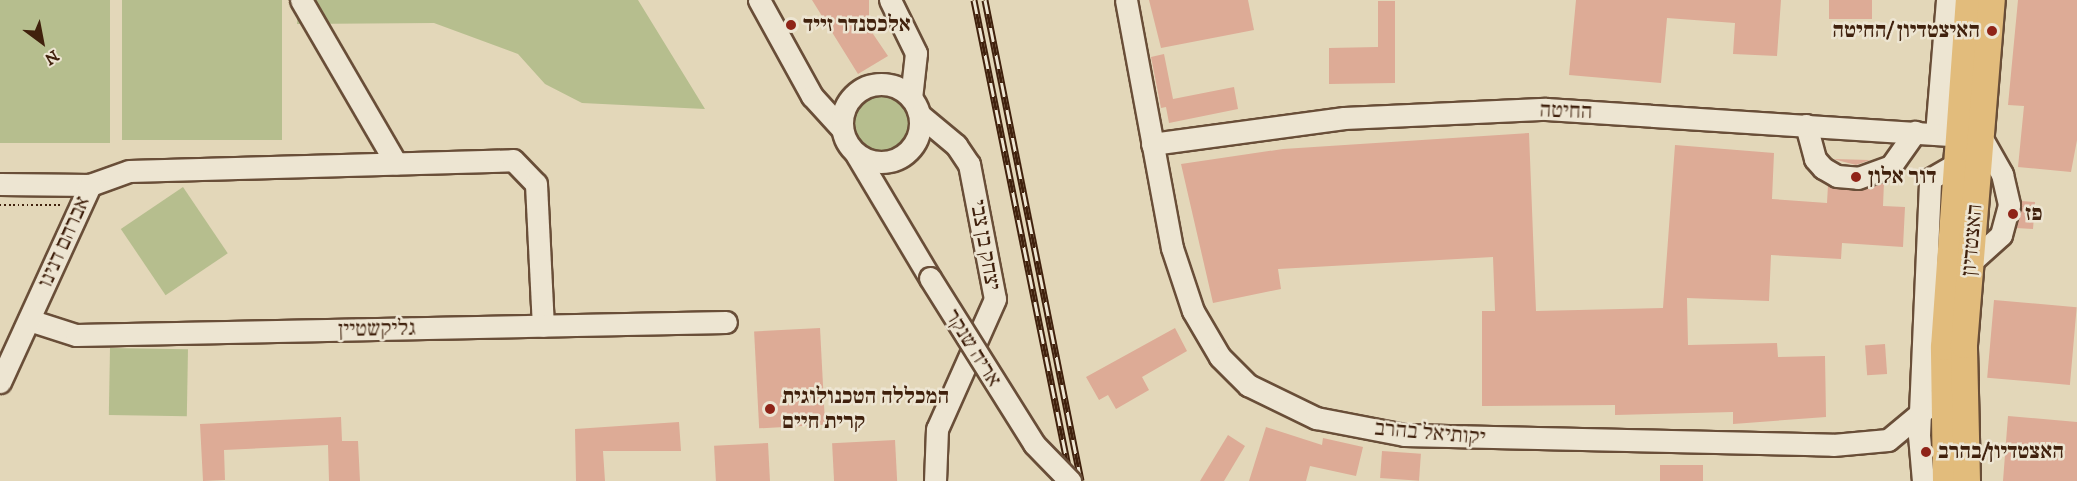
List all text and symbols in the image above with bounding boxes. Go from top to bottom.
north arrow [12,12,72,72]
place label: אלכסנדר זייד [803,12,911,38]
marker: אלכסנדר זייד [784,18,798,32]
place label: האיצטדיון /החיטה [1832,18,1980,44]
marker: האיצטדיון /החיטה [1985,24,1999,38]
text: N [41,45,62,69]
street label: החיטה [1539,97,1593,125]
place label: דור אלון [1868,164,1937,190]
marker: דור אלון [1849,170,1863,184]
street label: אברהם דנינו [32,192,96,292]
street label: יצחק בן צבי [964,198,1006,292]
place label: פז [2025,201,2042,227]
street label: האצטדיון [1956,203,1988,277]
marker: פז [2006,207,2020,221]
street label: אריה שנקר [939,304,1007,392]
street label: גליקשטיין [338,315,416,343]
place label: המכללה הטכנולוגית קרית חיים [782,383,949,434]
marker: המכללה הטכנולוגית קרית חיים [763,402,777,416]
street label: יקותיאל בהרב [1373,415,1487,451]
place label: האצטדיון/בהרב [1938,439,2064,465]
marker: האצטדיון/בהרב [1919,445,1933,459]

